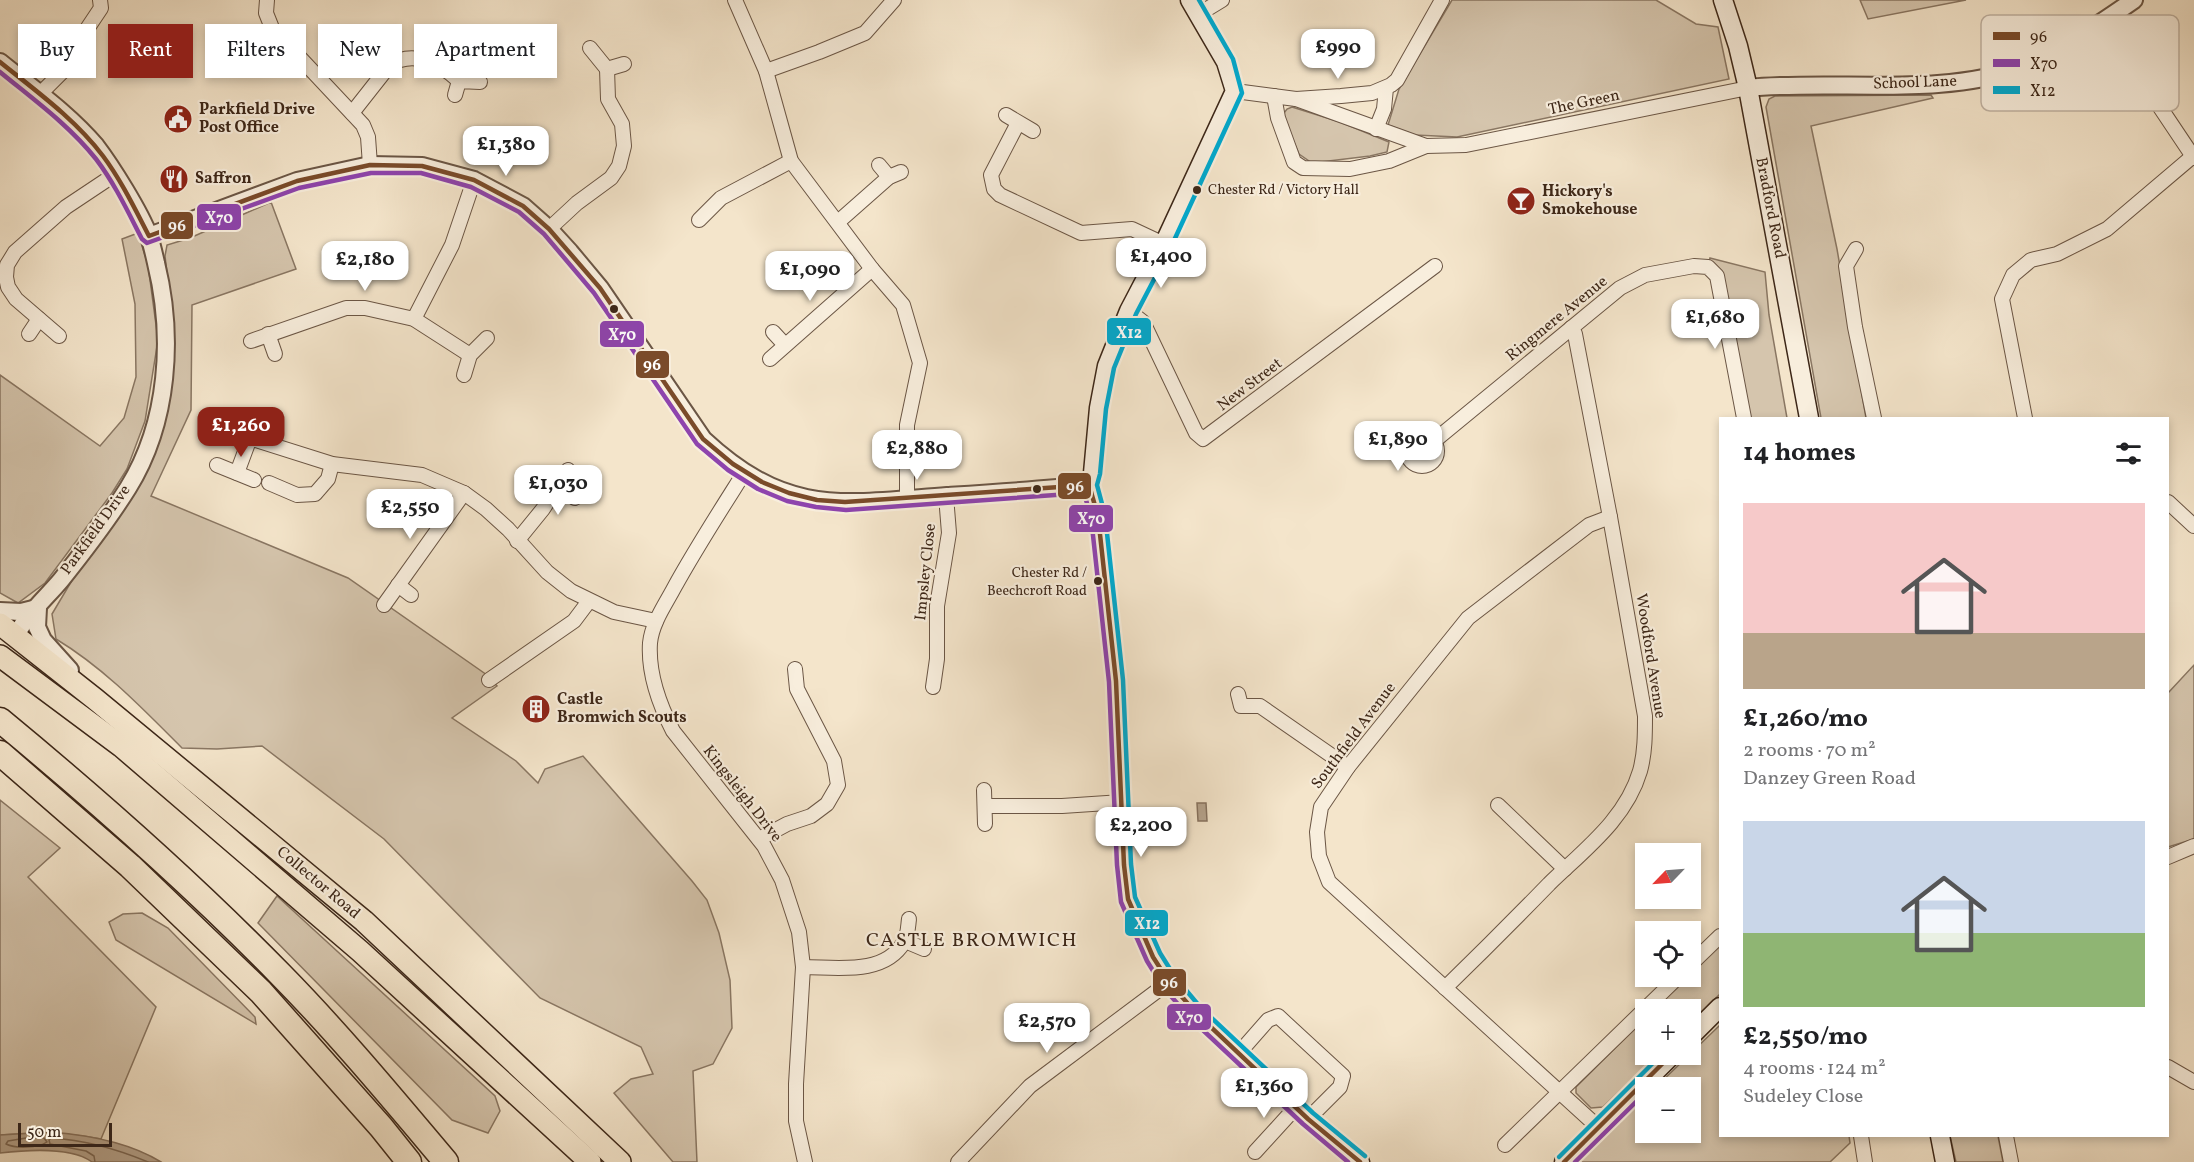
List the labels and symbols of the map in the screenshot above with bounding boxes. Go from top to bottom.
legend [1981,15,2179,111]
text: 96 [2030,27,2047,49]
pin: £990 [1302,29,1374,80]
text: X70 [2030,54,2057,76]
street label: School Lane [1873,71,1957,95]
text: X12 [2030,81,2055,103]
street label: The Green [1546,85,1622,121]
place label: Parkfield Drive Post Office [199,99,315,139]
public building icon: Parkfield Drive Post Office [162,103,194,135]
pin: £1,380 [457,126,555,177]
street label: Bradford Road [1749,155,1791,261]
restaurant icon: Saffron [158,163,190,195]
place label: Saffron [195,168,252,190]
place label: Chester Rd / Victory Hall [1208,181,1359,200]
place label: Hickory's Smokehouse [1542,181,1638,221]
marker: Chester Rd / Victory Hall [1191,184,1203,196]
bar icon: Hickory's Smokehouse [1505,185,1537,217]
line badge: X70 [196,203,242,231]
text: X70 [205,208,233,230]
line badge: 96 [160,211,194,240]
text: 96 [168,216,186,238]
pin: £1,400 [1112,238,1210,289]
pin: £2,180 [316,241,414,292]
pin: £1,090 [761,251,859,302]
street label: Ringmere Avenue [1501,271,1613,367]
pin: £1,680 [1666,299,1764,350]
unlabelled marker [608,303,620,315]
line badge: X12 [1106,317,1152,346]
line badge: X70 [599,320,645,348]
text: X12 [1116,323,1142,345]
text: X70 [608,325,636,347]
line badge: 96 [635,350,670,379]
street label: New Street [1213,353,1287,417]
text: 96 [643,355,661,377]
pin: £1,260 [192,407,290,458]
pin: £1,890 [1349,421,1447,472]
pin: £2,880 [868,430,966,481]
pin: £1,030 [509,465,607,516]
line badge: 96 [1057,472,1092,500]
text: 96 [1066,477,1084,499]
street label: Parkfield Drive [56,480,136,580]
unlabelled marker [1031,483,1043,495]
pin: £2,550 [361,489,459,540]
line badge: X70 [1068,504,1114,533]
text: X70 [1077,509,1105,531]
street label: Impsley Close [910,522,942,622]
place label: Chester Rd / Beechcroft Road [987,564,1087,601]
marker: Chester Rd / Beechcroft Road [1092,575,1104,587]
street label: Woodford Avenue [1629,592,1671,720]
street label: Southfield Avenue [1307,678,1401,794]
place label: Castle Bromwich Scouts [557,689,687,729]
building icon: Castle Bromwich Scouts [520,693,552,725]
street label: Kingsleigh Drive [697,741,787,847]
pin: £2,200 [1092,807,1190,858]
street label: Collector Road [271,841,365,925]
north arrow [1635,843,1701,909]
line badge: X12 [1124,909,1169,937]
text: X12 [1134,914,1160,936]
district label: CASTLE BROMWICH [866,927,1078,955]
line badge: 96 [1152,968,1187,997]
text: 96 [1160,973,1178,995]
pin: £2,570 [998,1003,1096,1054]
line badge: X70 [1166,1003,1212,1031]
text: X70 [1175,1008,1203,1030]
pin: £1,360 [1215,1068,1313,1119]
scale bar [18,1120,112,1148]

